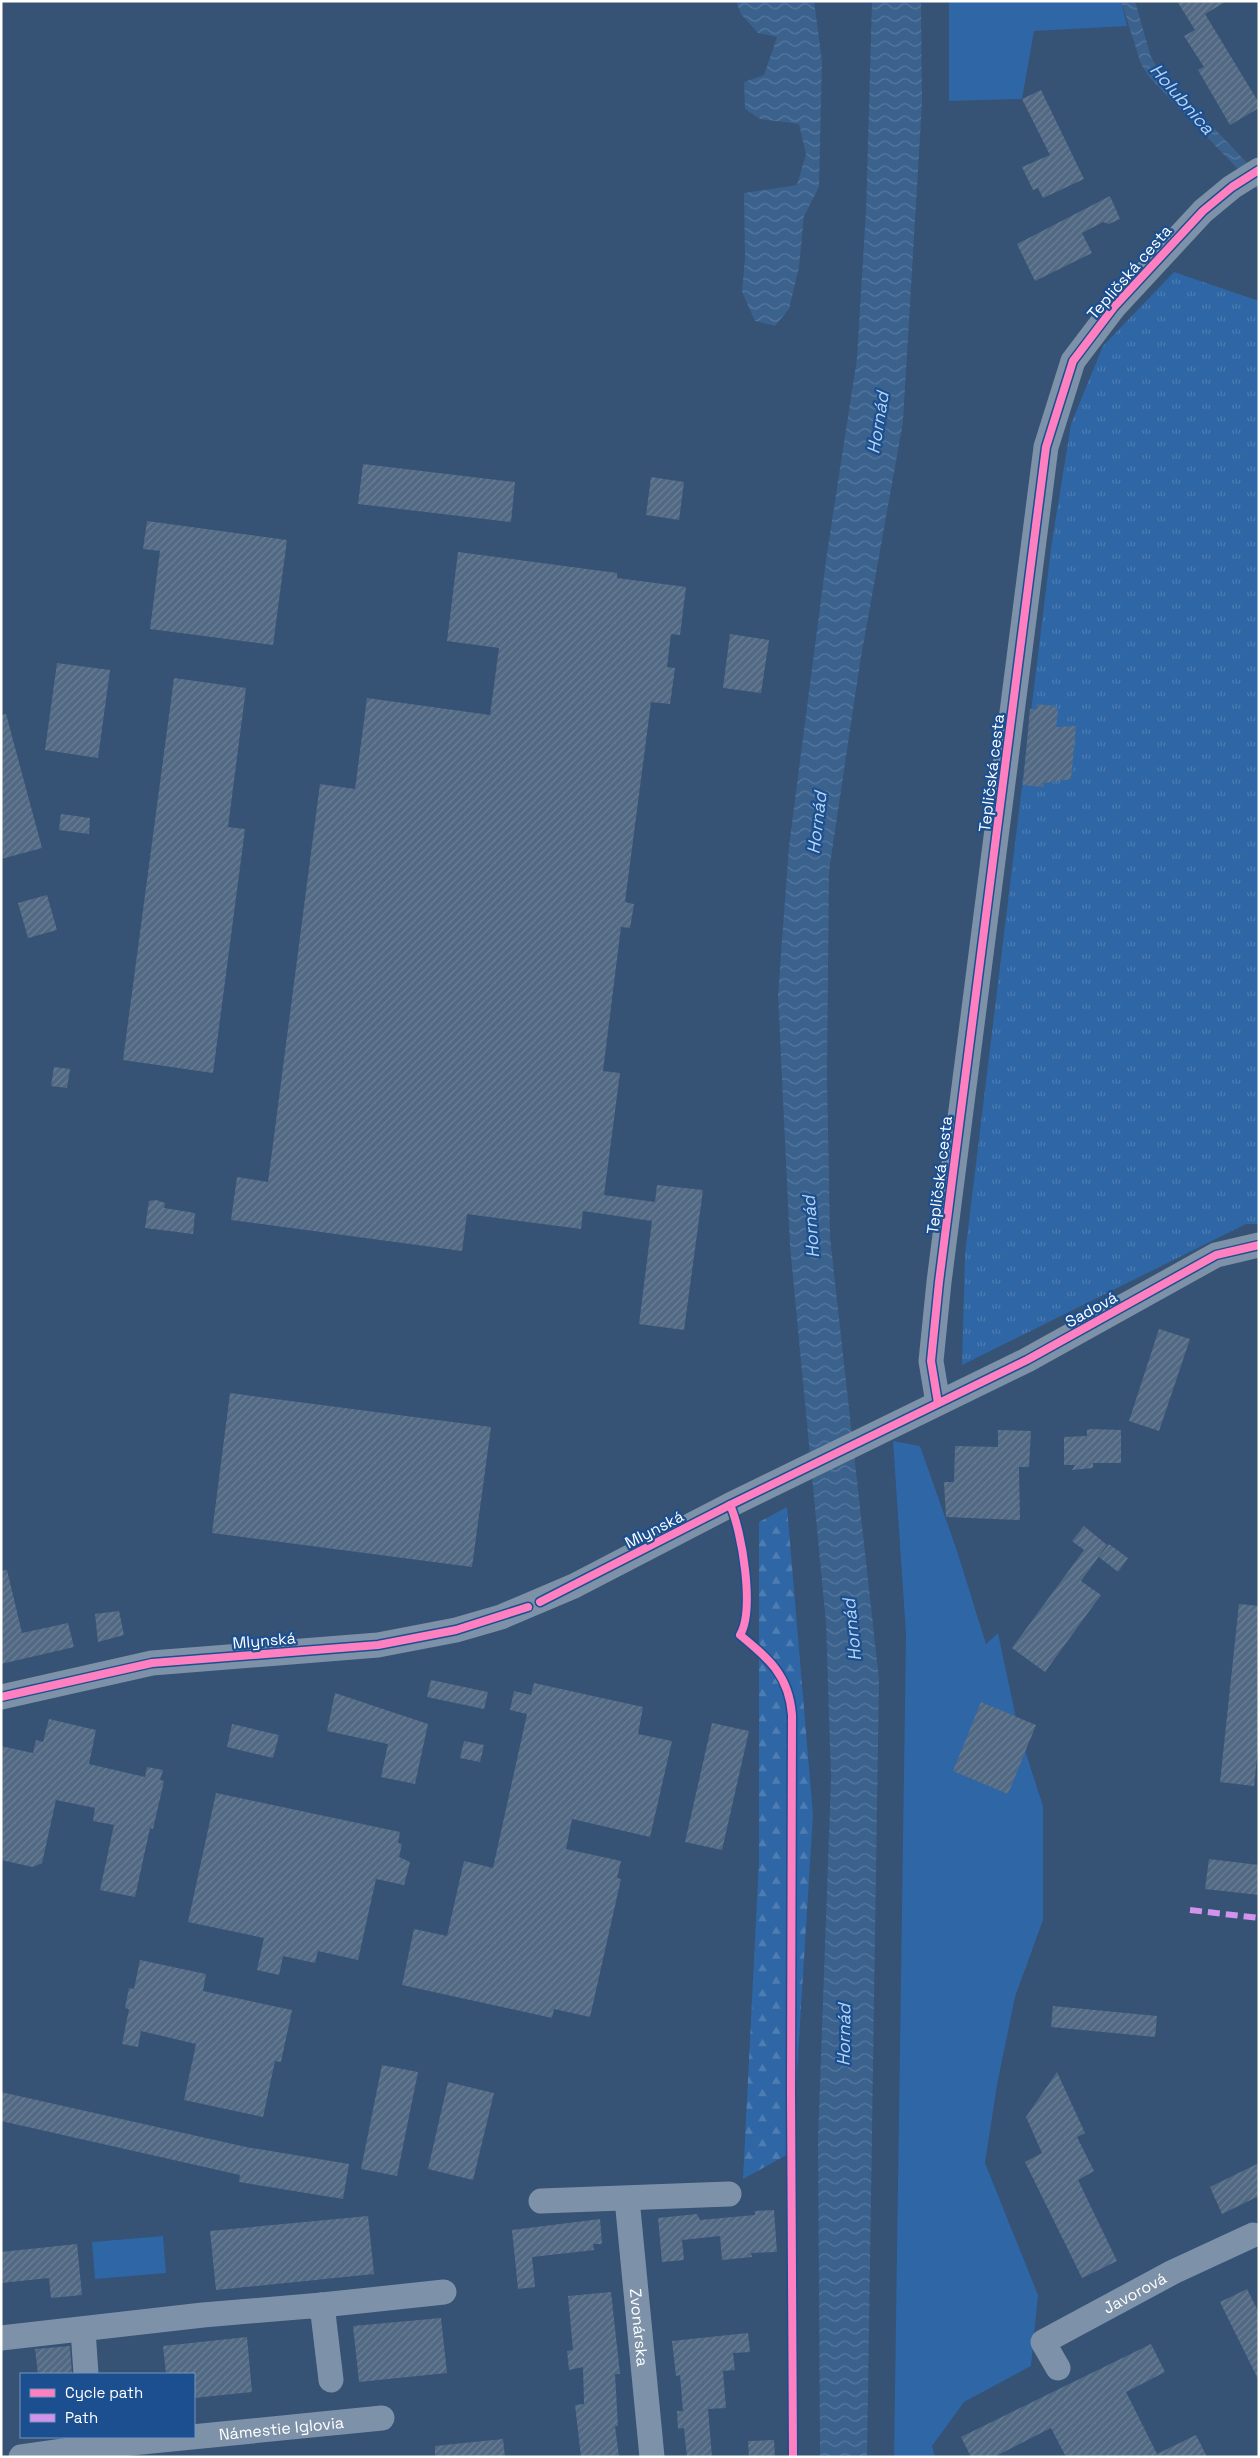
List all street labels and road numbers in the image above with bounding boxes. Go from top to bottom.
street label: Tepličská cesta [1082,221,1176,324]
street label: Tepličská cesta [974,713,1009,833]
street label: Tepličská cesta [922,1115,957,1235]
street label: Sadová [1062,1287,1121,1332]
street label: Mlynská [621,1506,687,1553]
street label: Mlynská [232,1627,297,1654]
street label: Javorová [1099,2268,1170,2319]
street label: Zvonárska [625,2288,653,2367]
street label: Námestie Iglovia [218,2412,345,2445]

